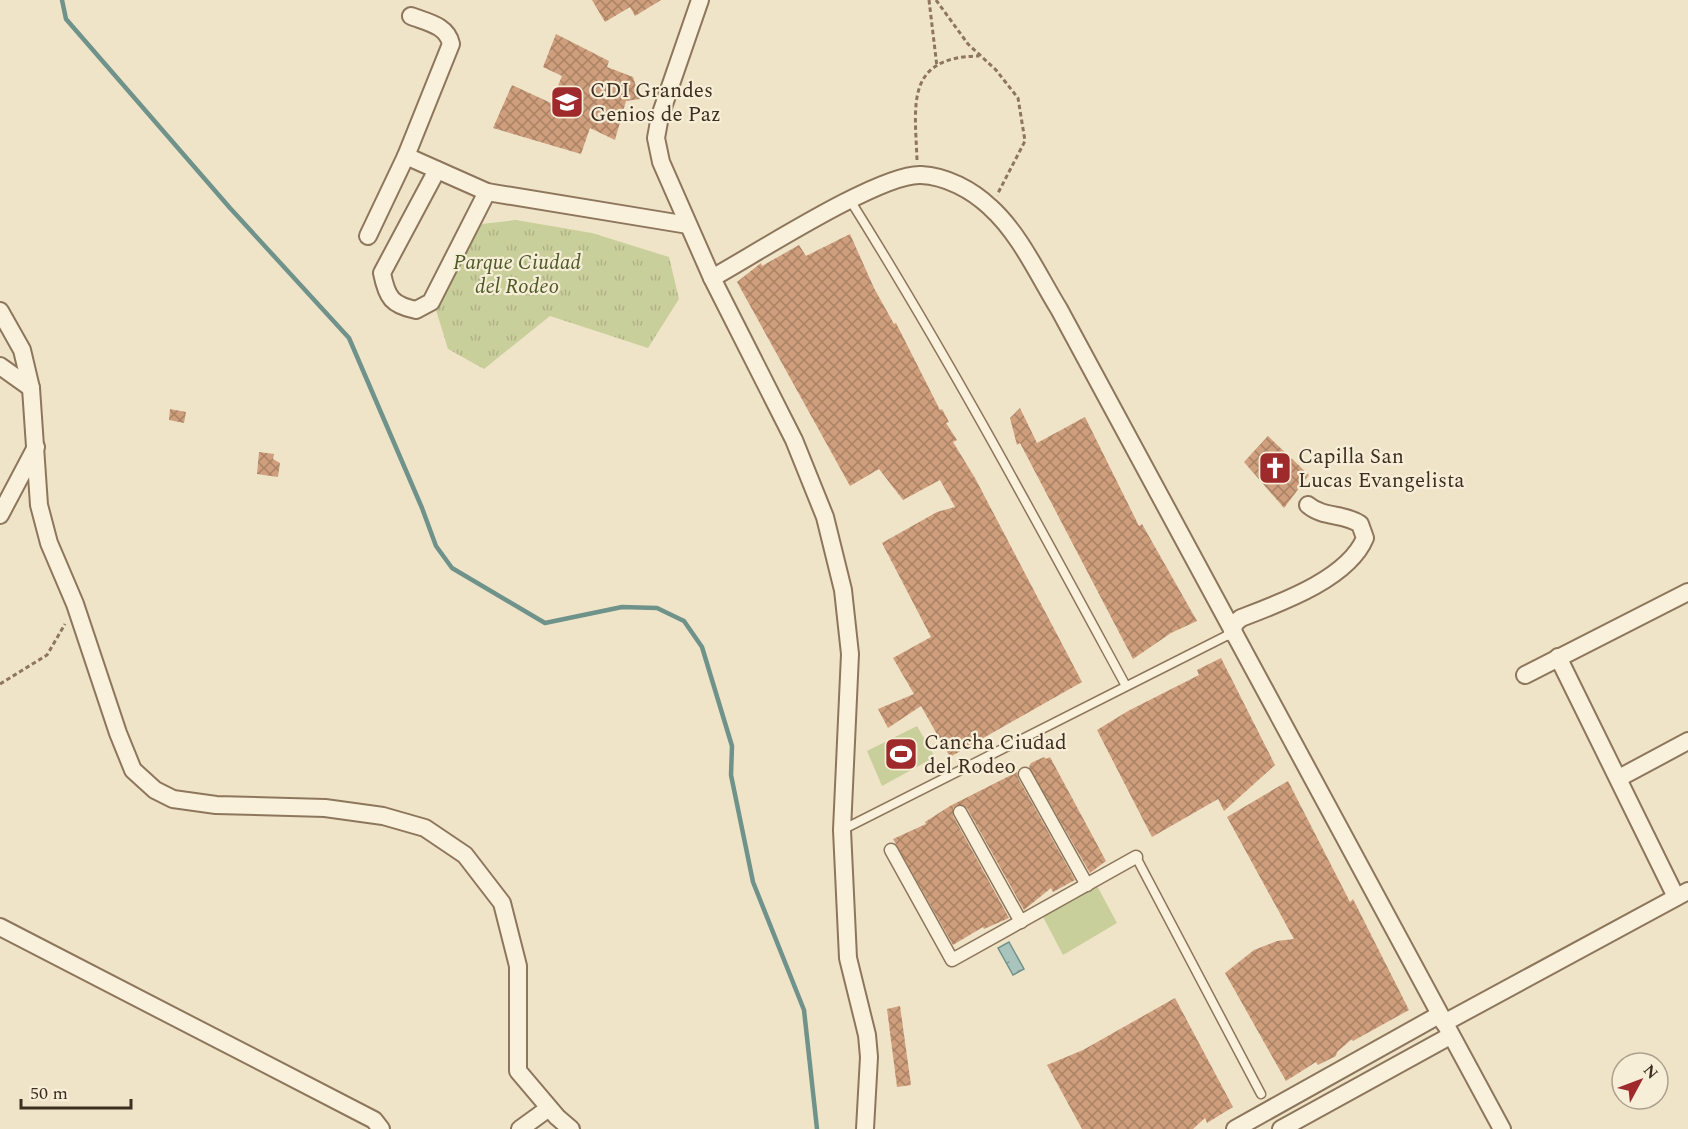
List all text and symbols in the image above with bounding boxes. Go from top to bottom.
place label: CDI Grandes Genios de Paz [590,75,721,131]
school or university icon: CDI Grandes Genios de Paz [549,84,585,120]
park label: Parque Ciudad del Rodeo [453,247,581,303]
place label: Capilla San Lucas Evangelista [1298,441,1465,497]
church icon: Capilla San Lucas Evangelista [1257,450,1293,486]
place label: Cancha Ciudad del Rodeo [924,727,1067,783]
sports icon: Cancha Ciudad del Rodeo [883,736,919,772]
north arrow [1610,1051,1670,1111]
text: N [1637,1059,1664,1085]
scale bar [21,1072,130,1110]
text: 50 m [30,1080,68,1107]

